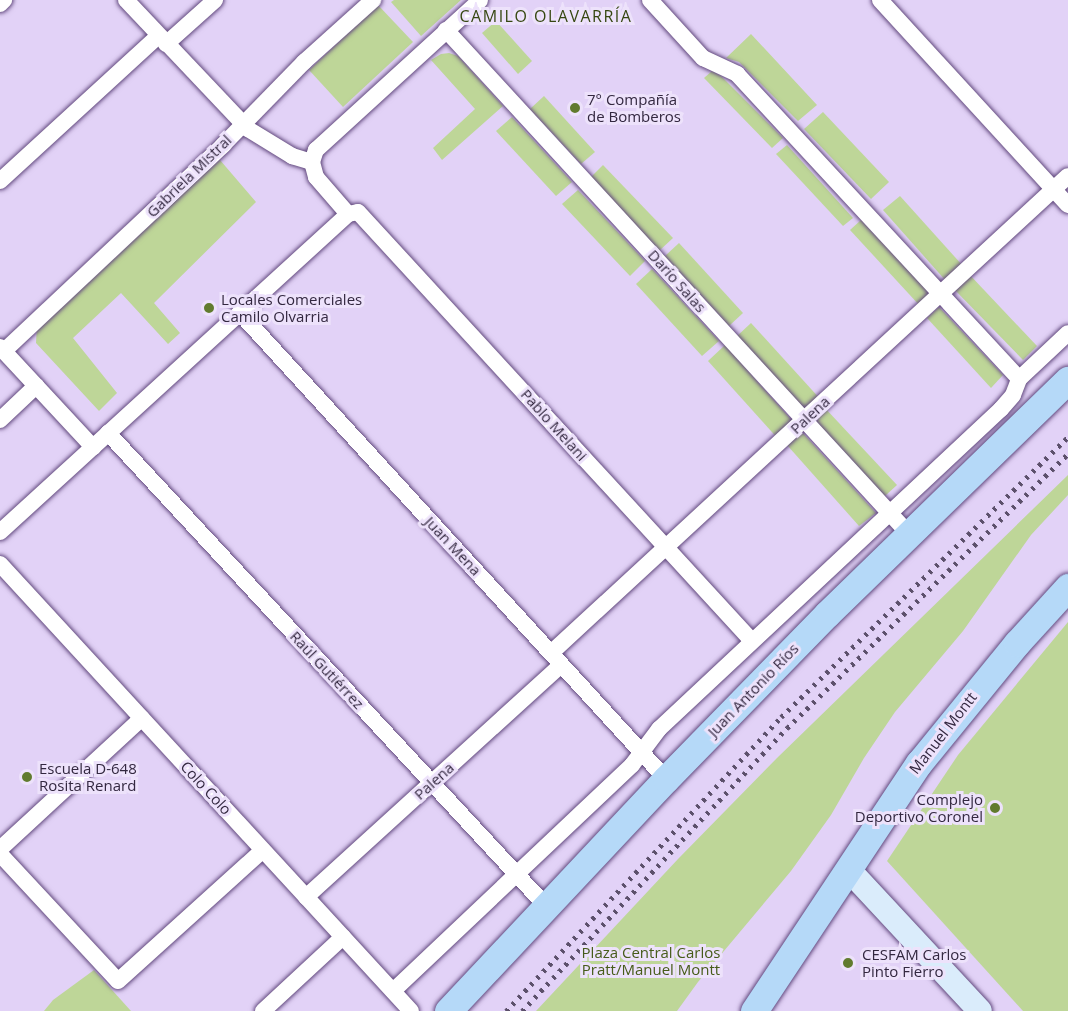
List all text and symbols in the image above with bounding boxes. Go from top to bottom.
district label: CAMILO OLAVARRÍA [460,6,632,26]
place label: 7° Compañía de Bomberos [587,90,681,125]
marker: 7° Compañía de Bomberos [568,101,582,115]
street label: Gabriela Mistral [143,131,235,221]
street label: Darío Salas [644,246,710,316]
place label: Locales Comerciales Camilo Olvarria [221,290,362,325]
marker: Locales Comerciales Camilo Olvarria [202,301,216,315]
street label: Pablo Melani [517,385,591,465]
street label: Palena [787,392,833,438]
street label: Juan Mena [421,513,485,579]
street label: Raúl Gutiérrez [286,627,368,713]
street label: Juan Antonio Ríos [704,640,802,740]
street label: Manuel Montt [906,689,980,777]
street label: Colo Colo [177,758,235,818]
place label: Escuela D-648 Rosita Renard [39,759,137,794]
street label: Palena [410,759,458,803]
marker: Escuela D-648 Rosita Renard [20,770,34,784]
place label: Complejo Deportivo Coronel [855,790,983,825]
marker: Complejo Deportivo Coronel [988,801,1002,815]
park label: Plaza Central Carlos Pratt/Manuel Montt [582,943,720,978]
place label: CESFAM Carlos Pinto Fierro [862,945,966,980]
marker: CESFAM Carlos Pinto Fierro [839,954,857,972]

